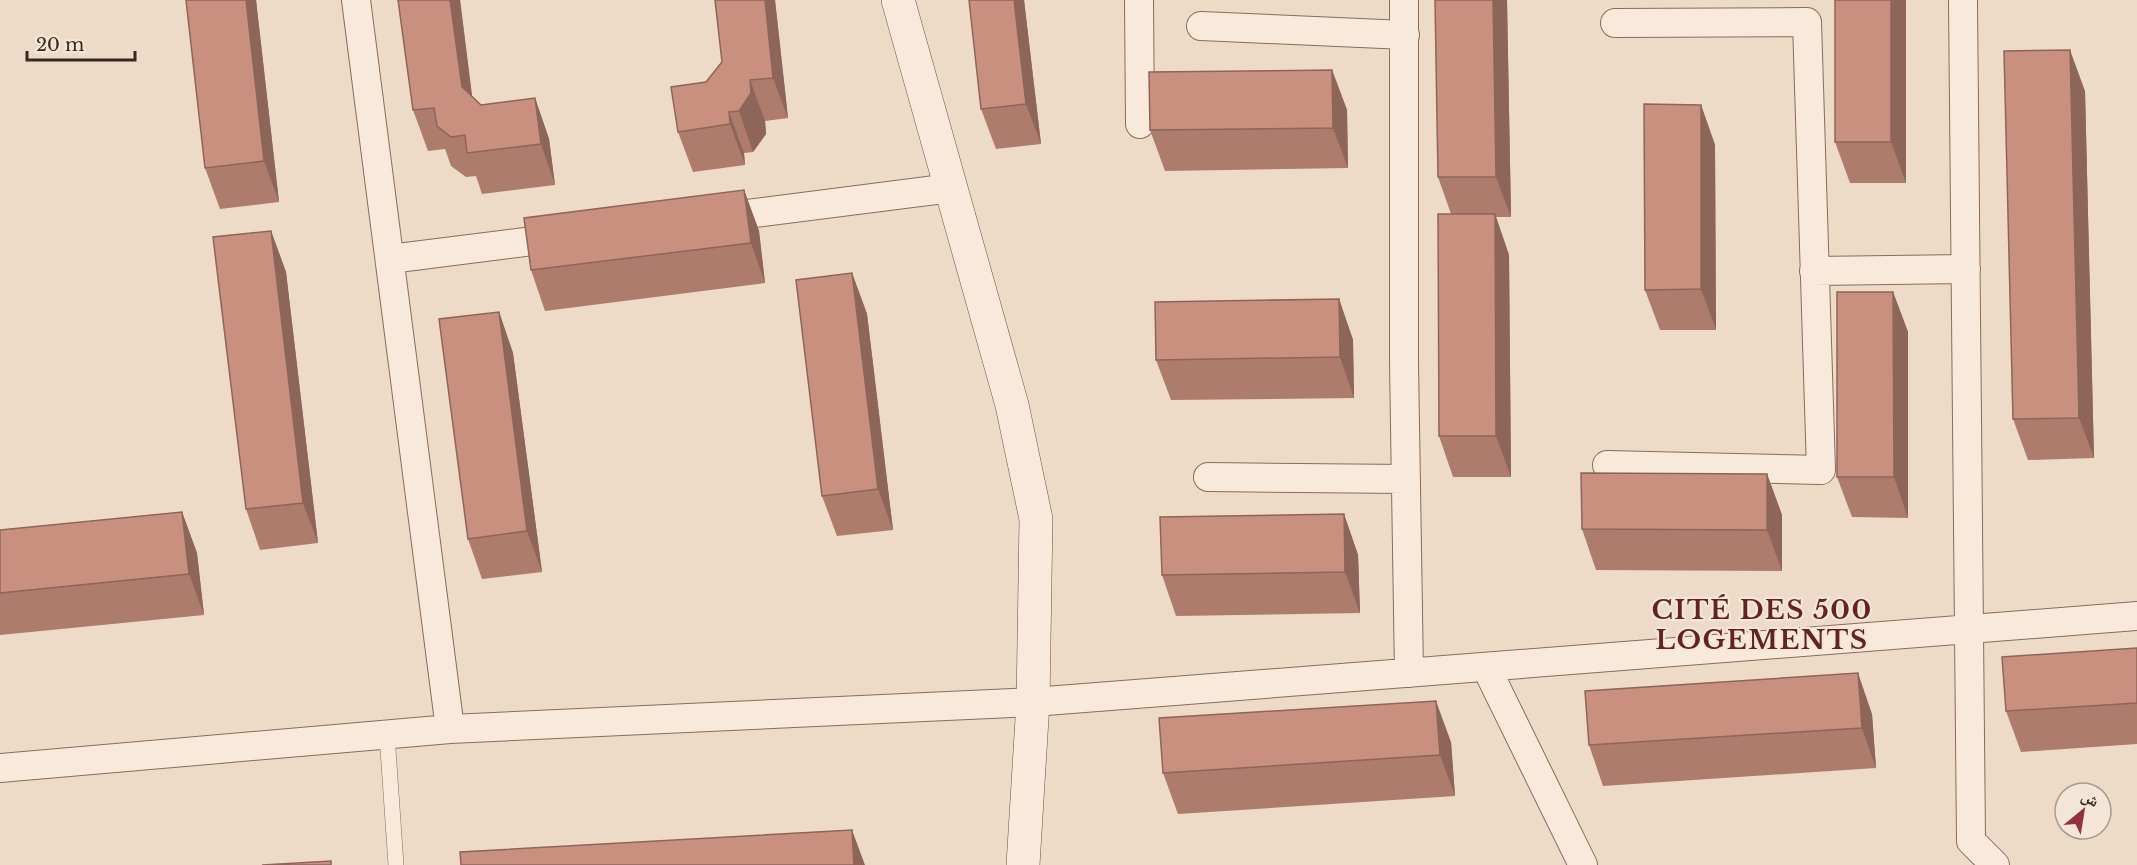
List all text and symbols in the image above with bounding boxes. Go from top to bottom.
scale bar [27,24,135,62]
text: 20 m [36,34,84,56]
district label: CITÉ DES 500 LOGEMENTS [1651,594,1873,656]
north arrow [2053,781,2113,841]
text: ش [2078,785,2103,811]

